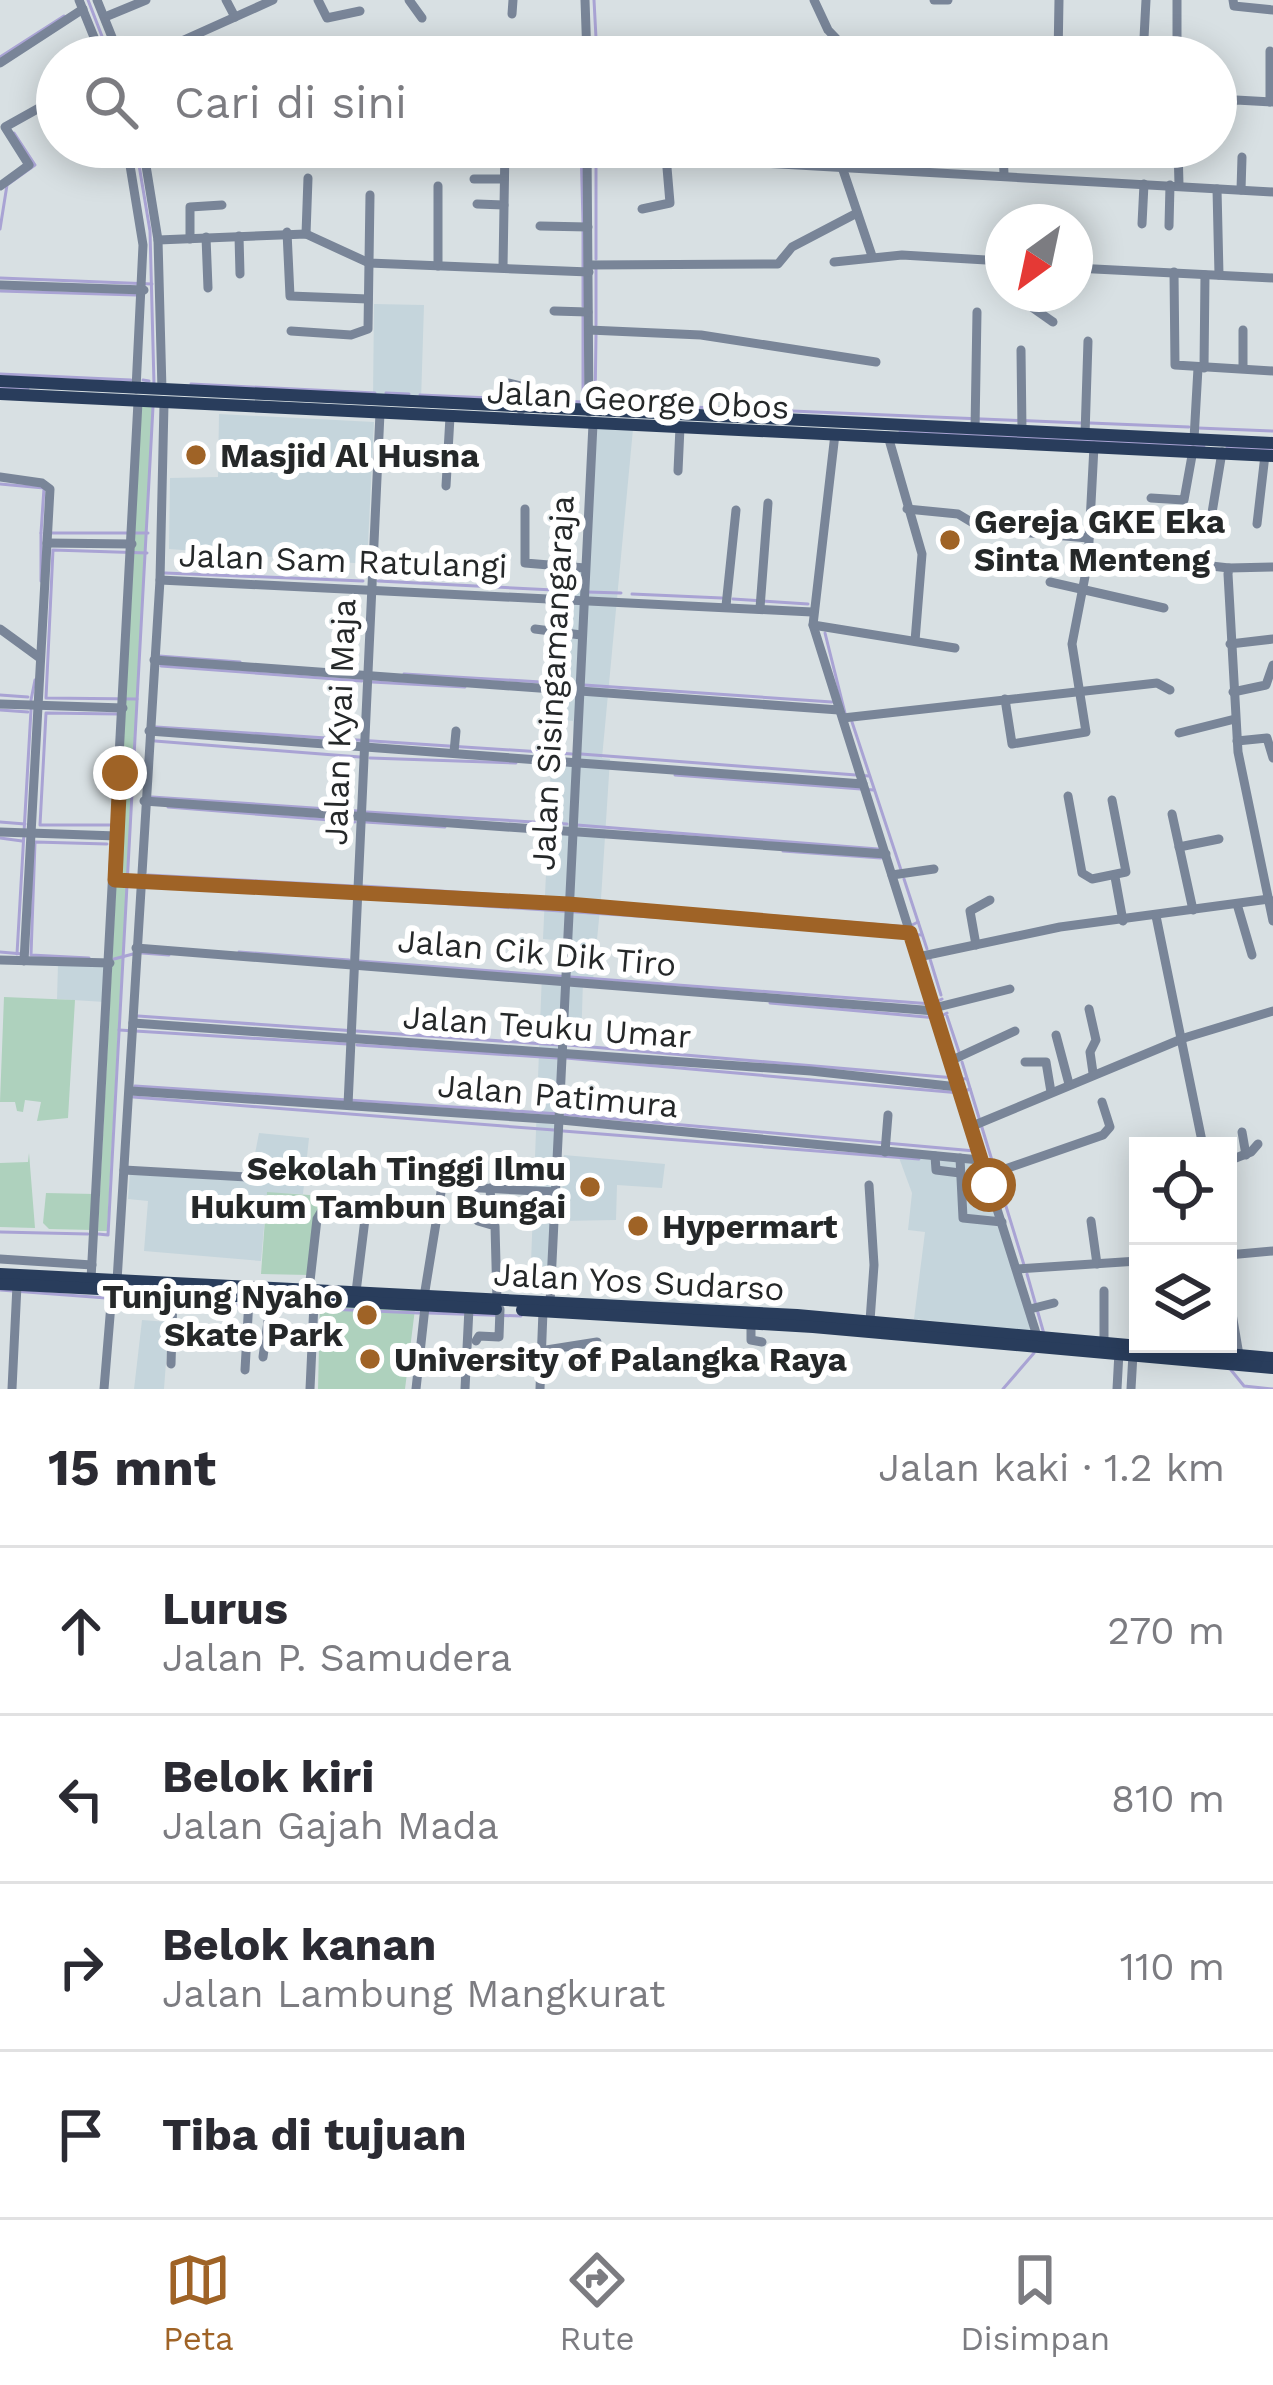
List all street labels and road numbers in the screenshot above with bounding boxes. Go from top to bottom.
street label: Jalan George Obos [486,372,790,427]
street label: Jalan Sisingamangaraja [523,494,582,872]
street label: Jalan Sam Ratulangi [178,535,508,586]
street label: Jalan Kyai Maja [316,598,363,846]
street label: Jalan Cik Dik Tiro [396,921,678,984]
street label: Jalan Teuku Umar [401,997,693,1056]
street label: Jalan Patimura [436,1066,680,1125]
street label: Jalan Yos Sudarso [492,1254,786,1309]

